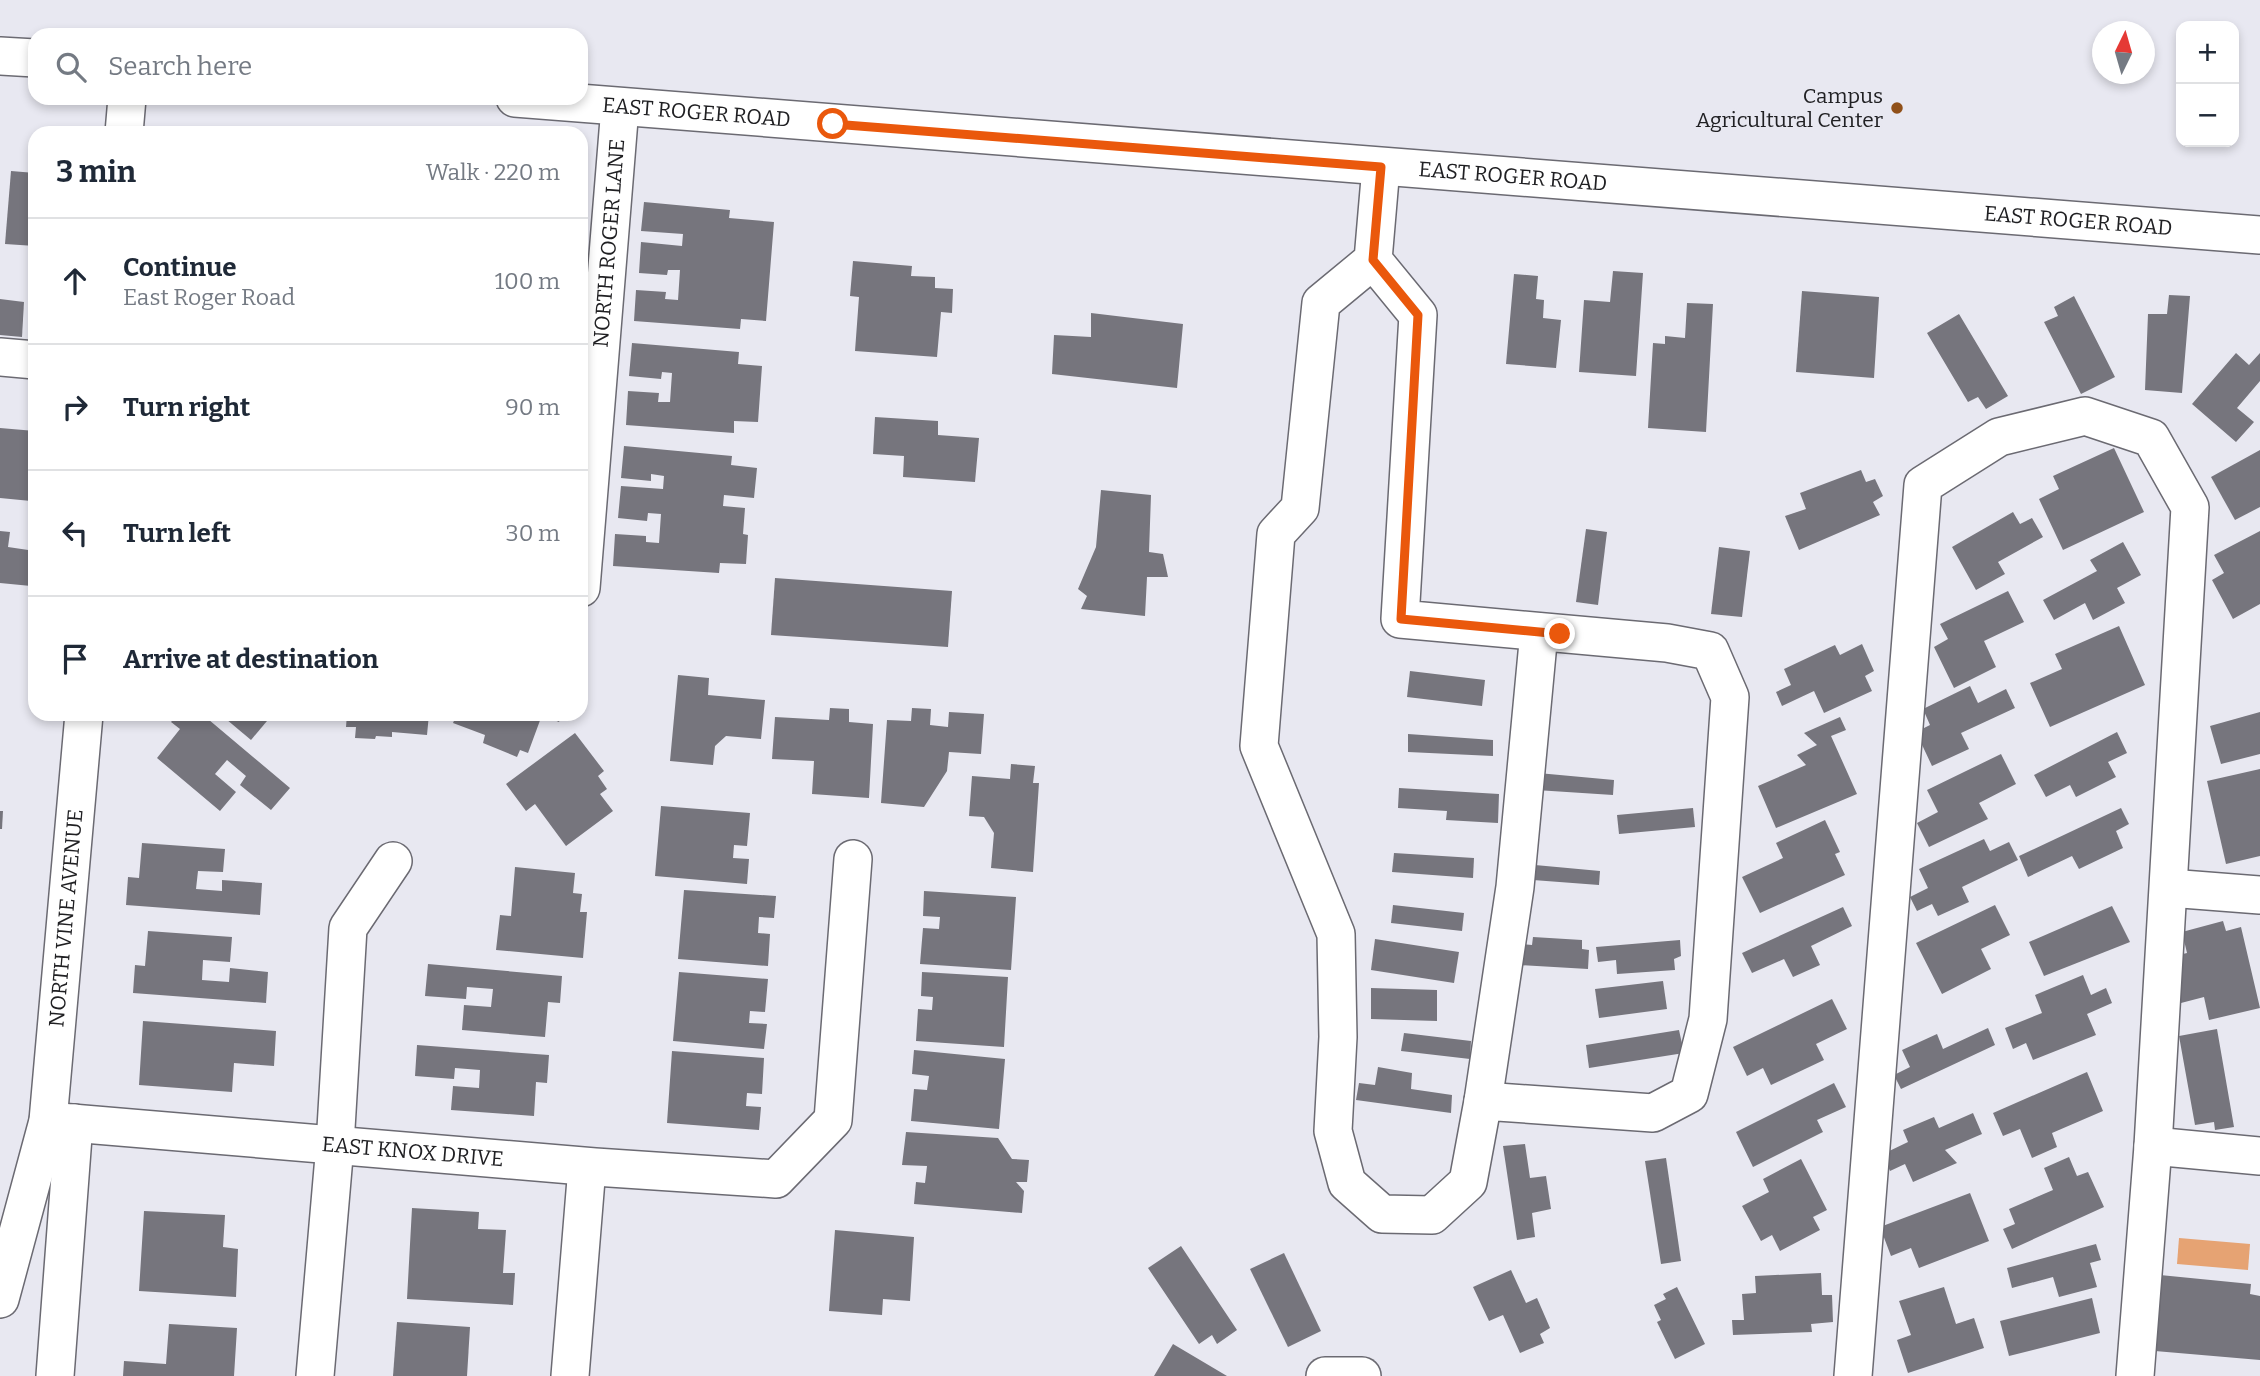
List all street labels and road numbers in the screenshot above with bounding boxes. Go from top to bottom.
street label: EAST ROGER ROAD [601,92,792,133]
street label: NORTH ROGER LANE [588,138,630,348]
street label: EAST ROGER ROAD [1418,156,1608,197]
street label: EAST ROGER ROAD [1983,200,2173,241]
street label: NORTH VINE AVENUE [43,808,89,1028]
street label: EAST KNOX DRIVE [321,1131,505,1172]

